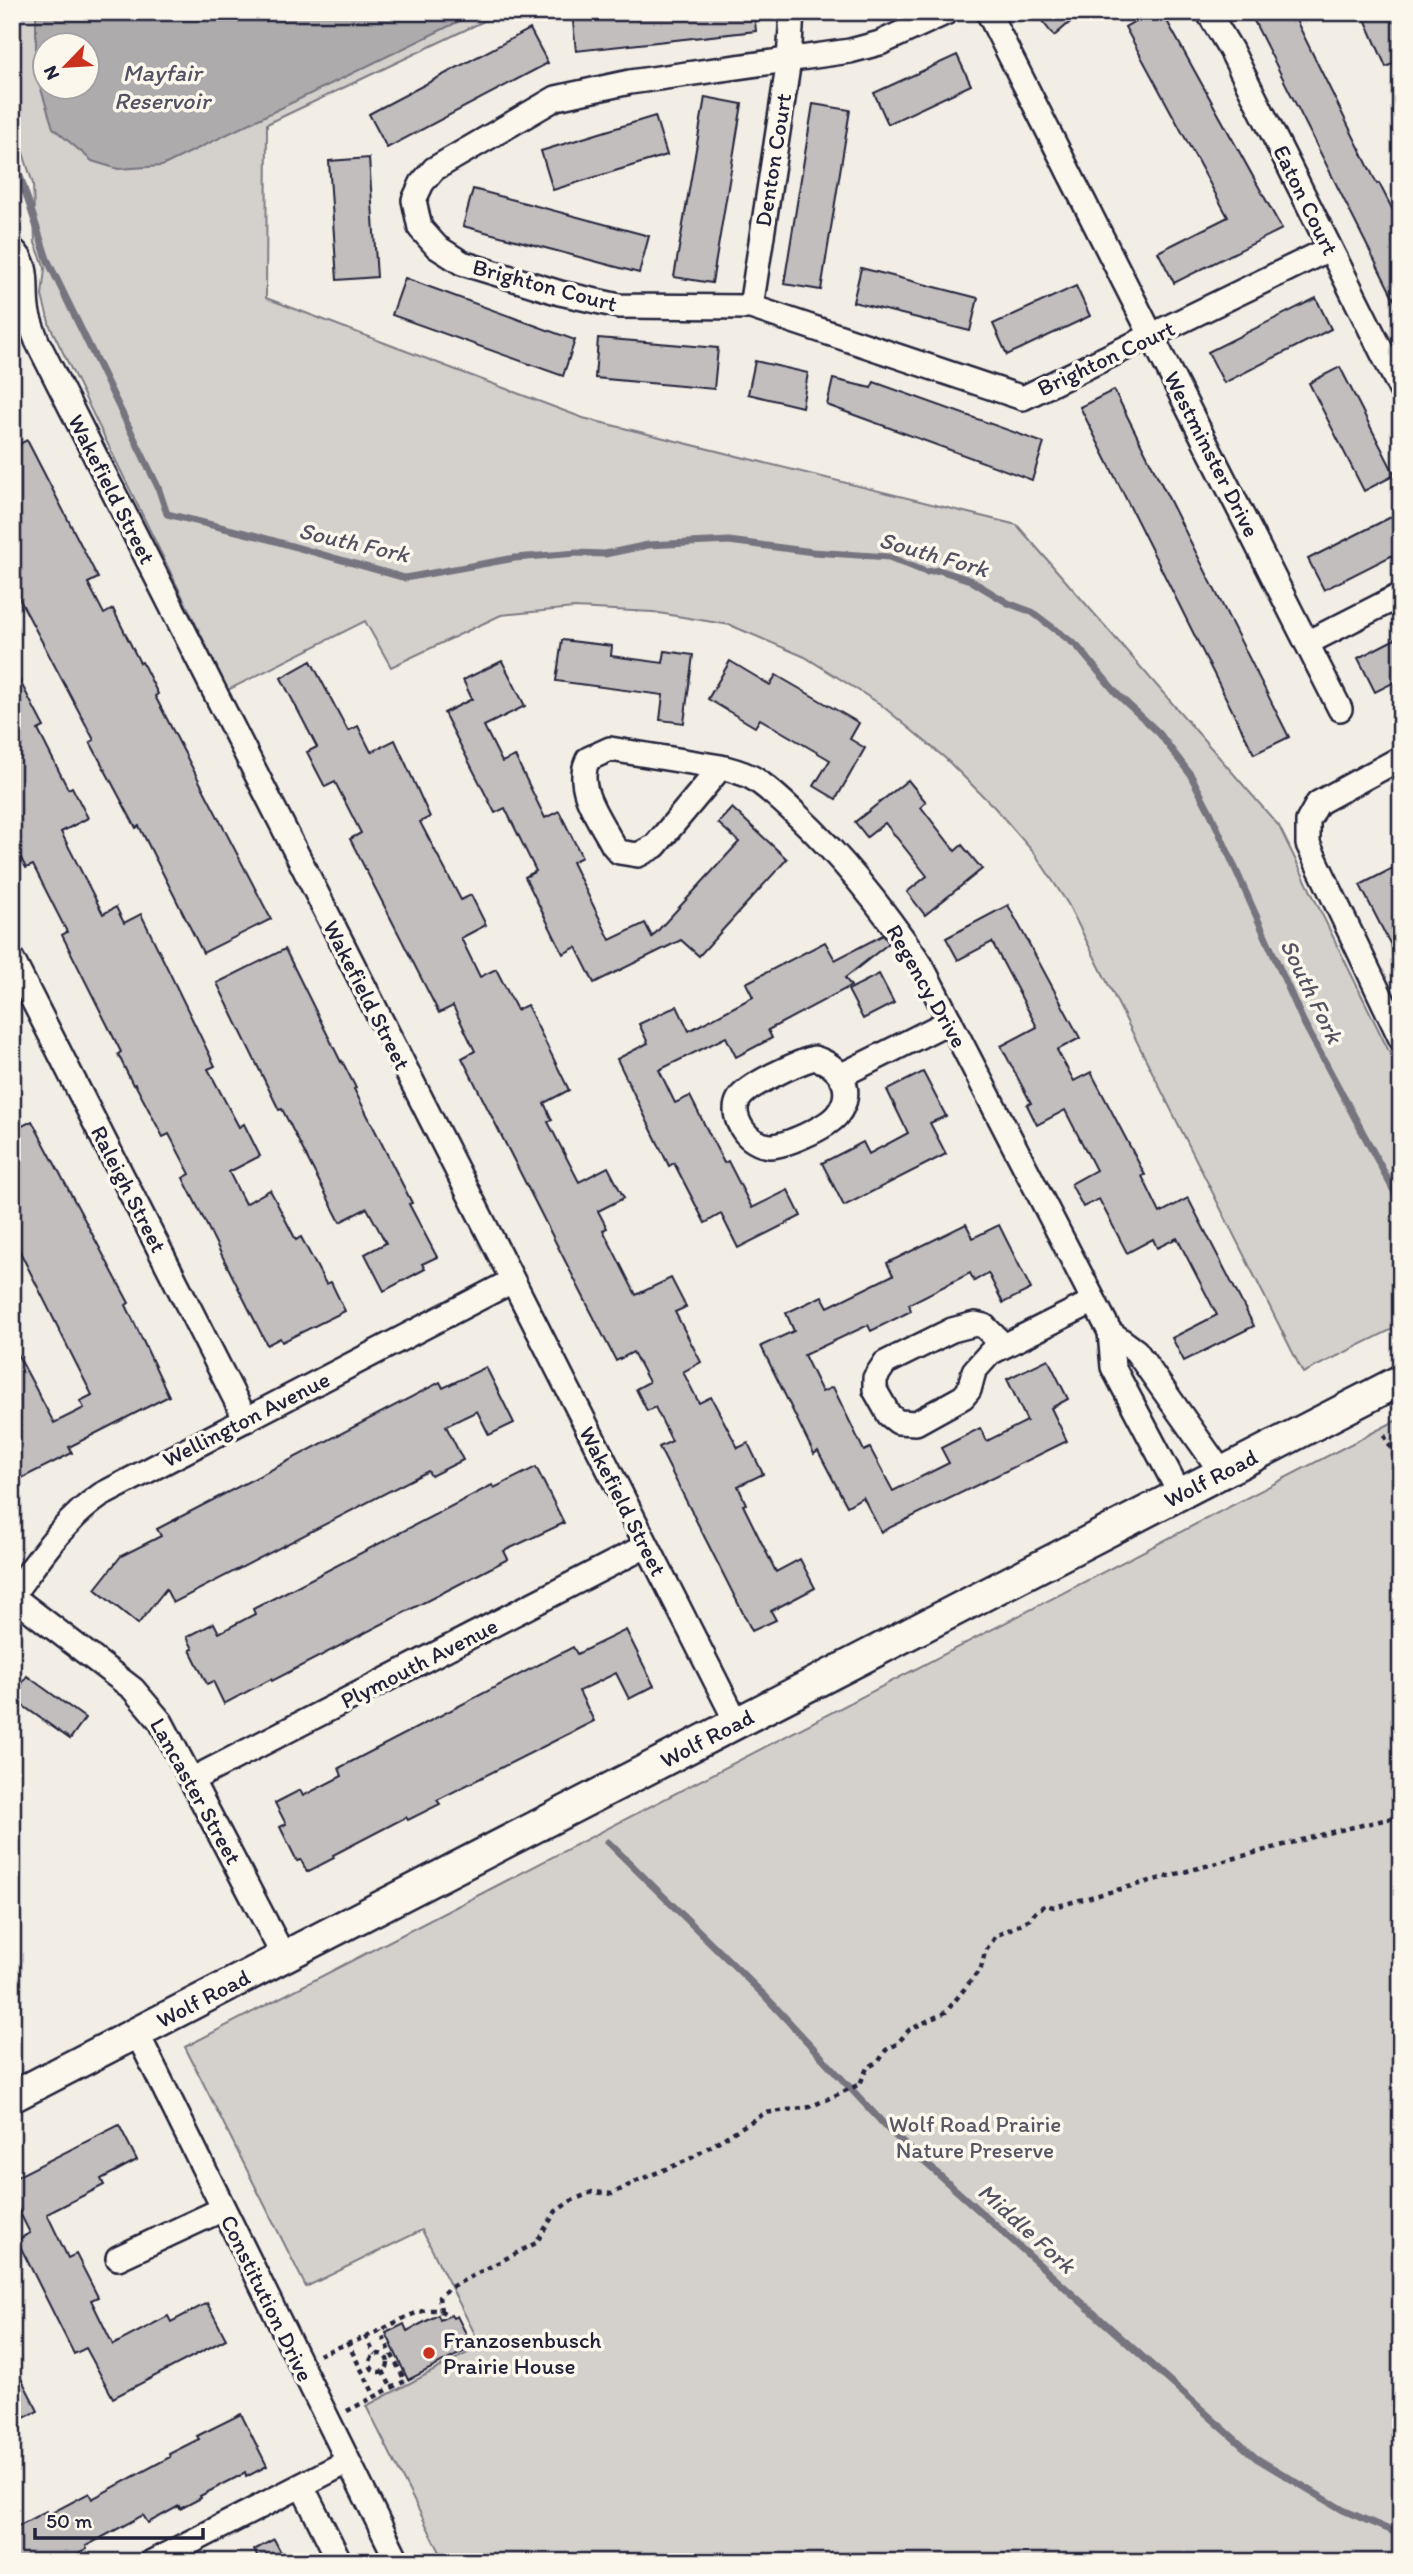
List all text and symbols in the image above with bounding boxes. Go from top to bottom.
north arrow [32,32,102,102]
water label: Mayfair Reservoir [114,58,212,115]
text: N [38,62,64,84]
street label: Denton Court [749,91,797,229]
street label: Eaton Court [1267,140,1345,260]
street label: Brighton Court [470,252,620,318]
street label: Brighton Court [1033,314,1179,402]
street label: Westminster Drive [1158,366,1266,542]
street label: Wakefield Street [62,409,162,569]
water label: South Fork [296,515,413,569]
water label: South Fork [876,525,993,584]
street label: Wakefield Street [317,915,417,1075]
street label: Regency Drive [880,919,974,1053]
water label: South Fork [1274,934,1350,1049]
street label: Raleigh Street [85,1121,173,1258]
street label: Wellington Avenue [158,1365,334,1473]
street label: Wakefield Street [573,1421,673,1581]
street label: Wolf Road [1159,1442,1263,1514]
street label: Plymouth Avenue [336,1611,502,1715]
street label: Wolf Road [655,1702,759,1774]
street label: Lancaster Street [144,1713,248,1870]
street label: Wolf Road [152,1962,255,2034]
park label: Wolf Road Prairie Nature Preserve [889,2110,1061,2164]
water label: Middle Fork [972,2177,1083,2280]
street label: Constitution Drive [215,2210,319,2386]
place label: Franzosenbusch Prairie House [443,2326,602,2380]
marker: Franzosenbusch Prairie House [421,2345,437,2361]
scale bar [35,2497,203,2541]
text: 50 m [46,2508,93,2533]

